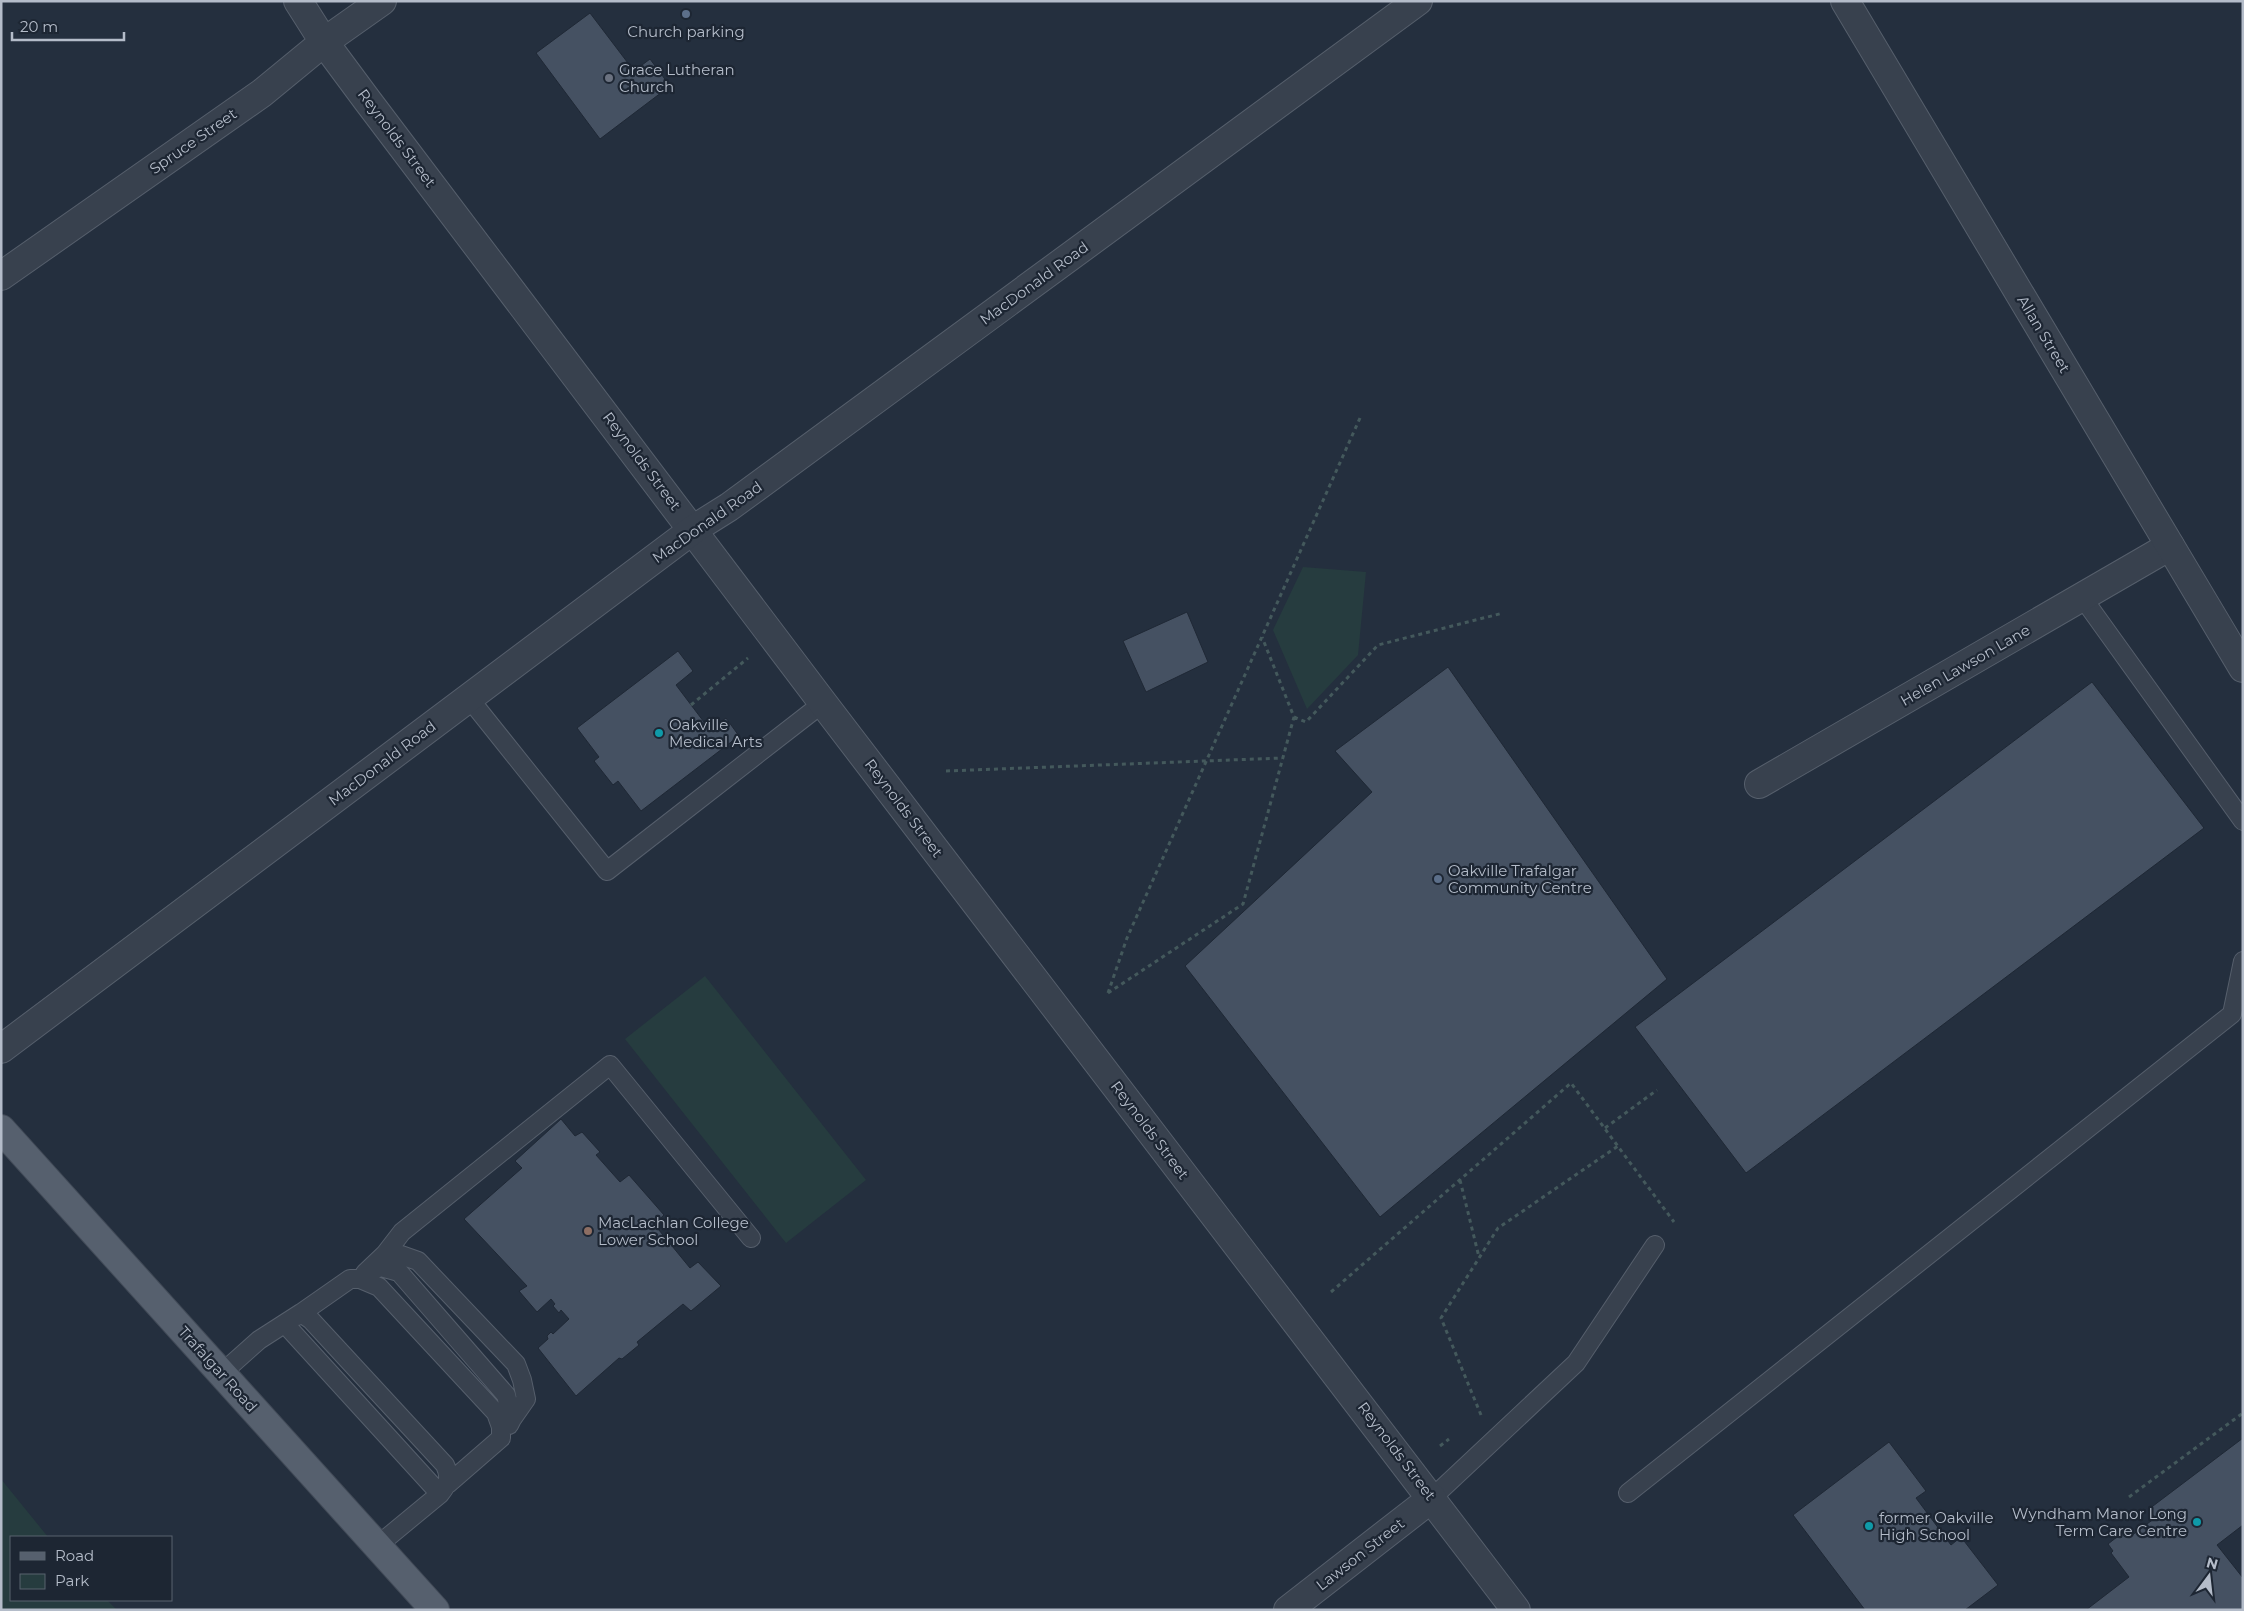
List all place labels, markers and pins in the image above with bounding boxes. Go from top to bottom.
marker: Church parking [680,8,692,20]
place label: Church parking [627,22,745,41]
place label: Grace Lutheran Church [619,60,735,96]
marker: Grace Lutheran Church [603,72,615,84]
place label: Oakville Medical Arts [669,715,762,751]
marker: Oakville Medical Arts [653,727,665,739]
place label: Oakville Trafalgar Community Centre [1448,861,1592,897]
marker: Oakville Trafalgar Community Centre [1432,873,1444,885]
place label: MacLachlan College Lower School [598,1213,749,1249]
marker: MacLachlan College Lower School [582,1225,594,1237]
place label: Wyndham Manor Long Term Care Centre [2012,1504,2187,1540]
place label: former Oakville High School [1879,1508,1993,1544]
marker: Wyndham Manor Long Term Care Centre [2191,1516,2203,1528]
marker: former Oakville High School [1863,1520,1875,1532]

